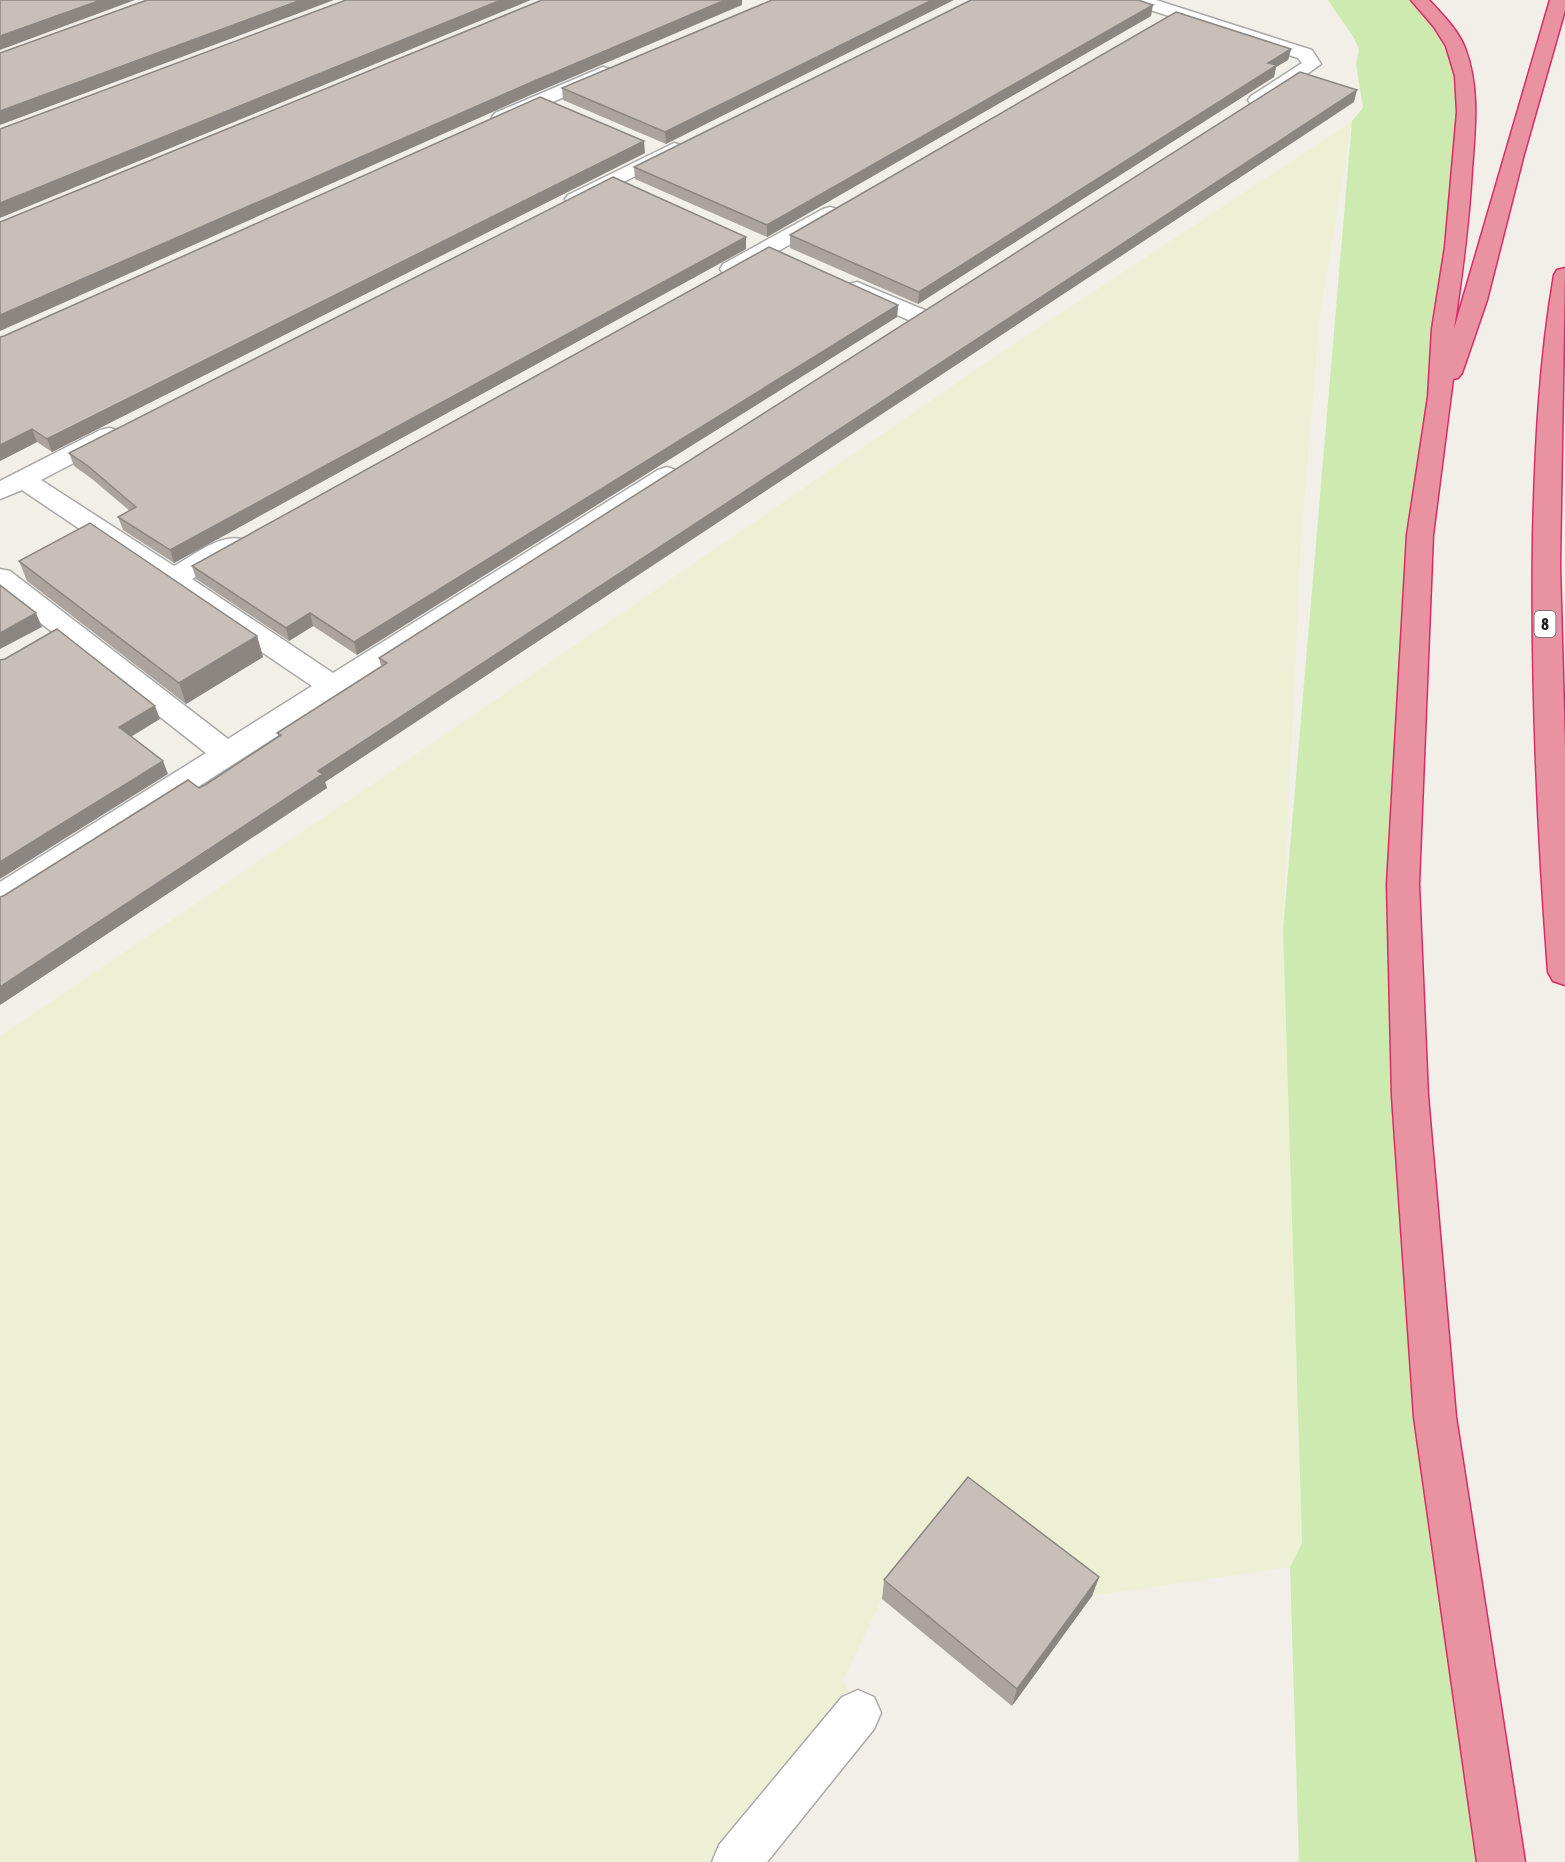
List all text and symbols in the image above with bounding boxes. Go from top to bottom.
road number: 8 [1534,611,1556,637]

